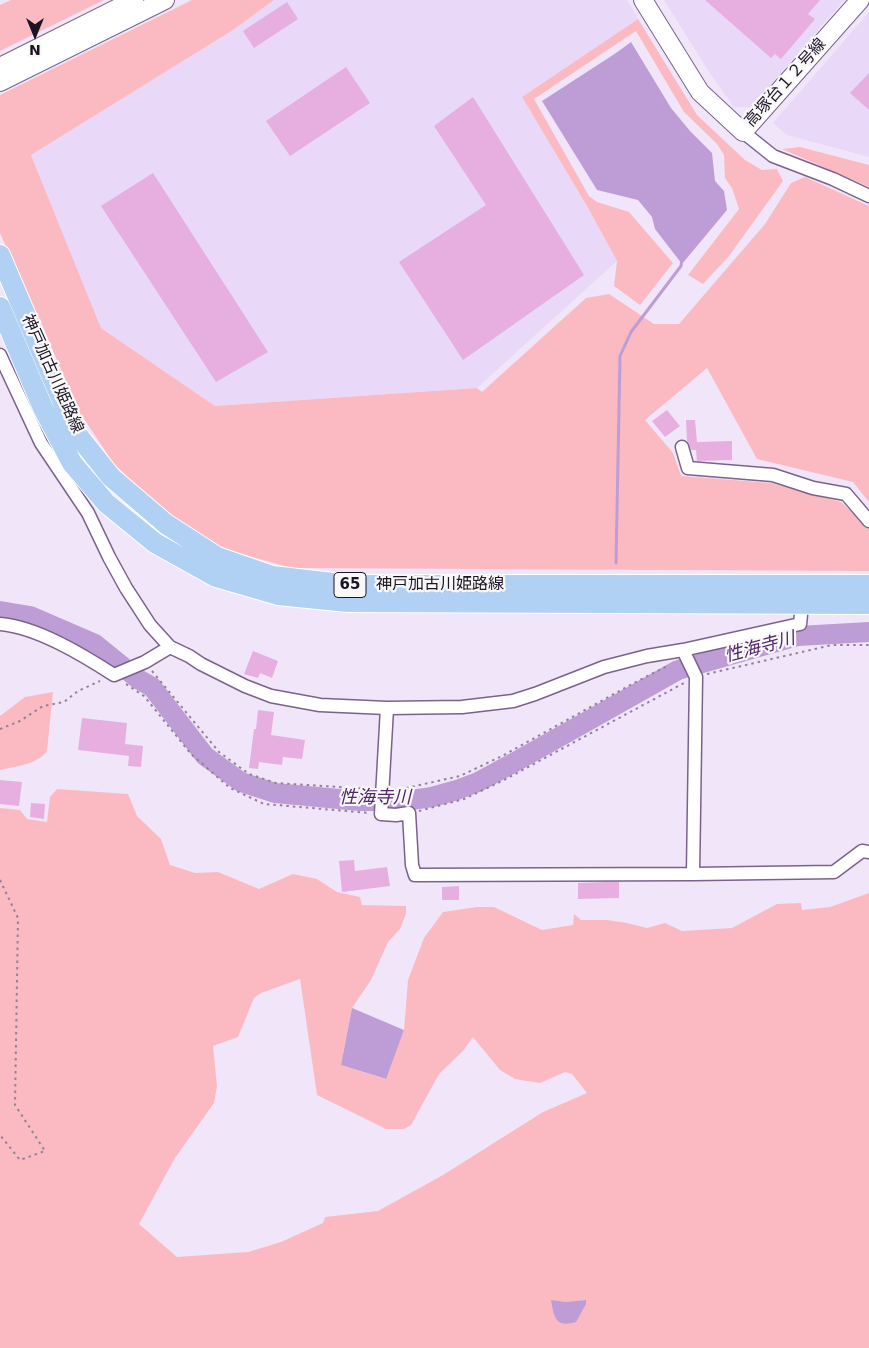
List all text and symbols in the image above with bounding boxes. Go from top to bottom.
north arrow [10,10,60,60]
street label: 高塚台１２号線 [741,35,831,131]
text: N [29,42,41,58]
street label: 神戸加古川姫路線 [17,312,87,436]
road number: 65 [334,572,366,598]
street label: 神戸加古川姫路線 [376,575,504,595]
water label: 性海寺川 [722,628,798,668]
water label: 性海寺川 [339,787,411,809]

